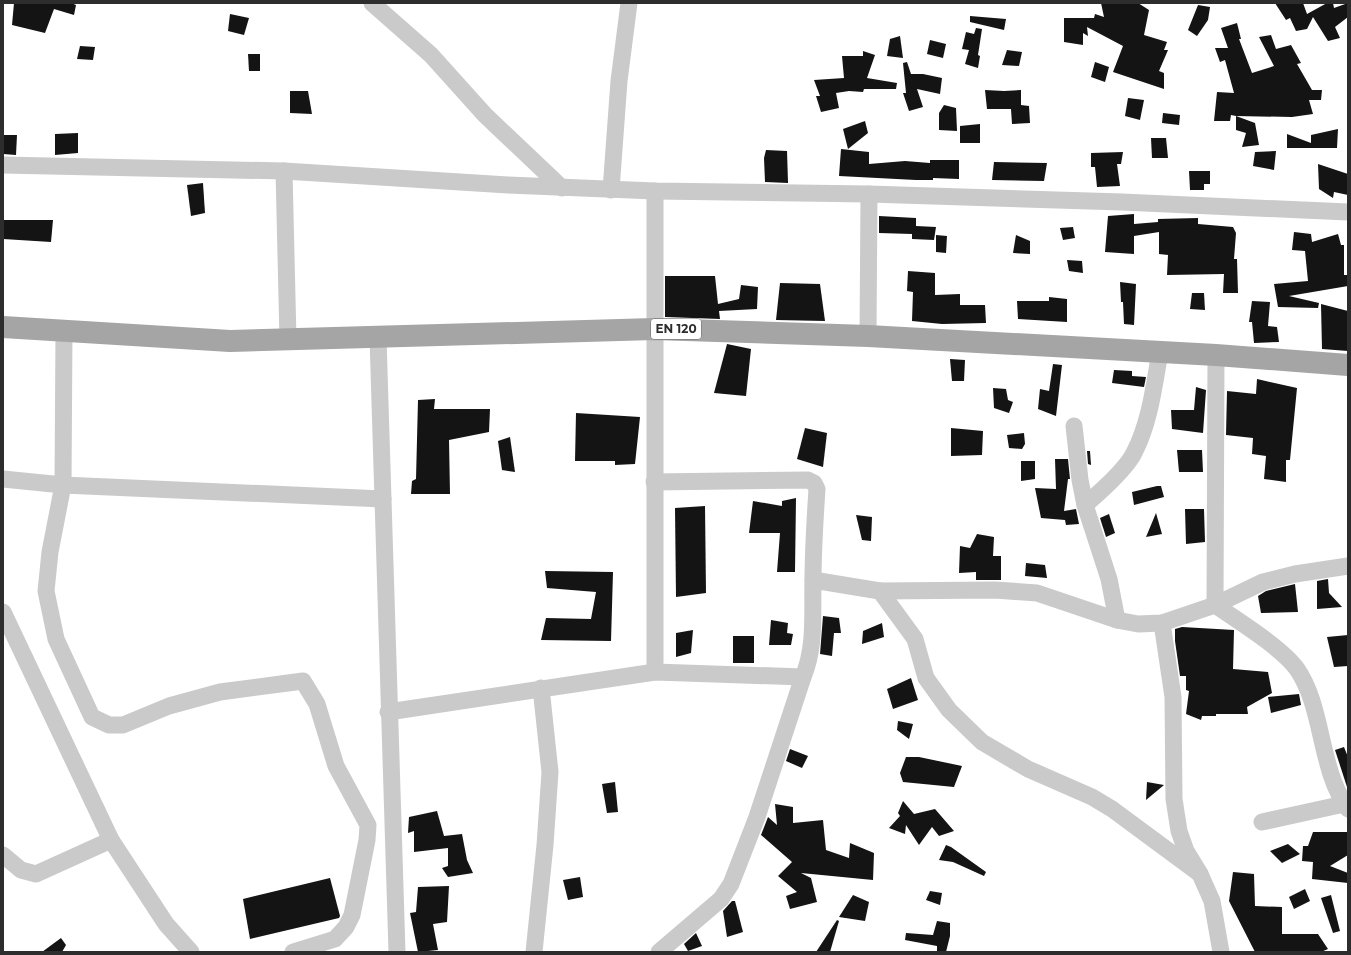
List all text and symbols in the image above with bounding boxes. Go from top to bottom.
road number: EN 120 [651,319,701,339]

